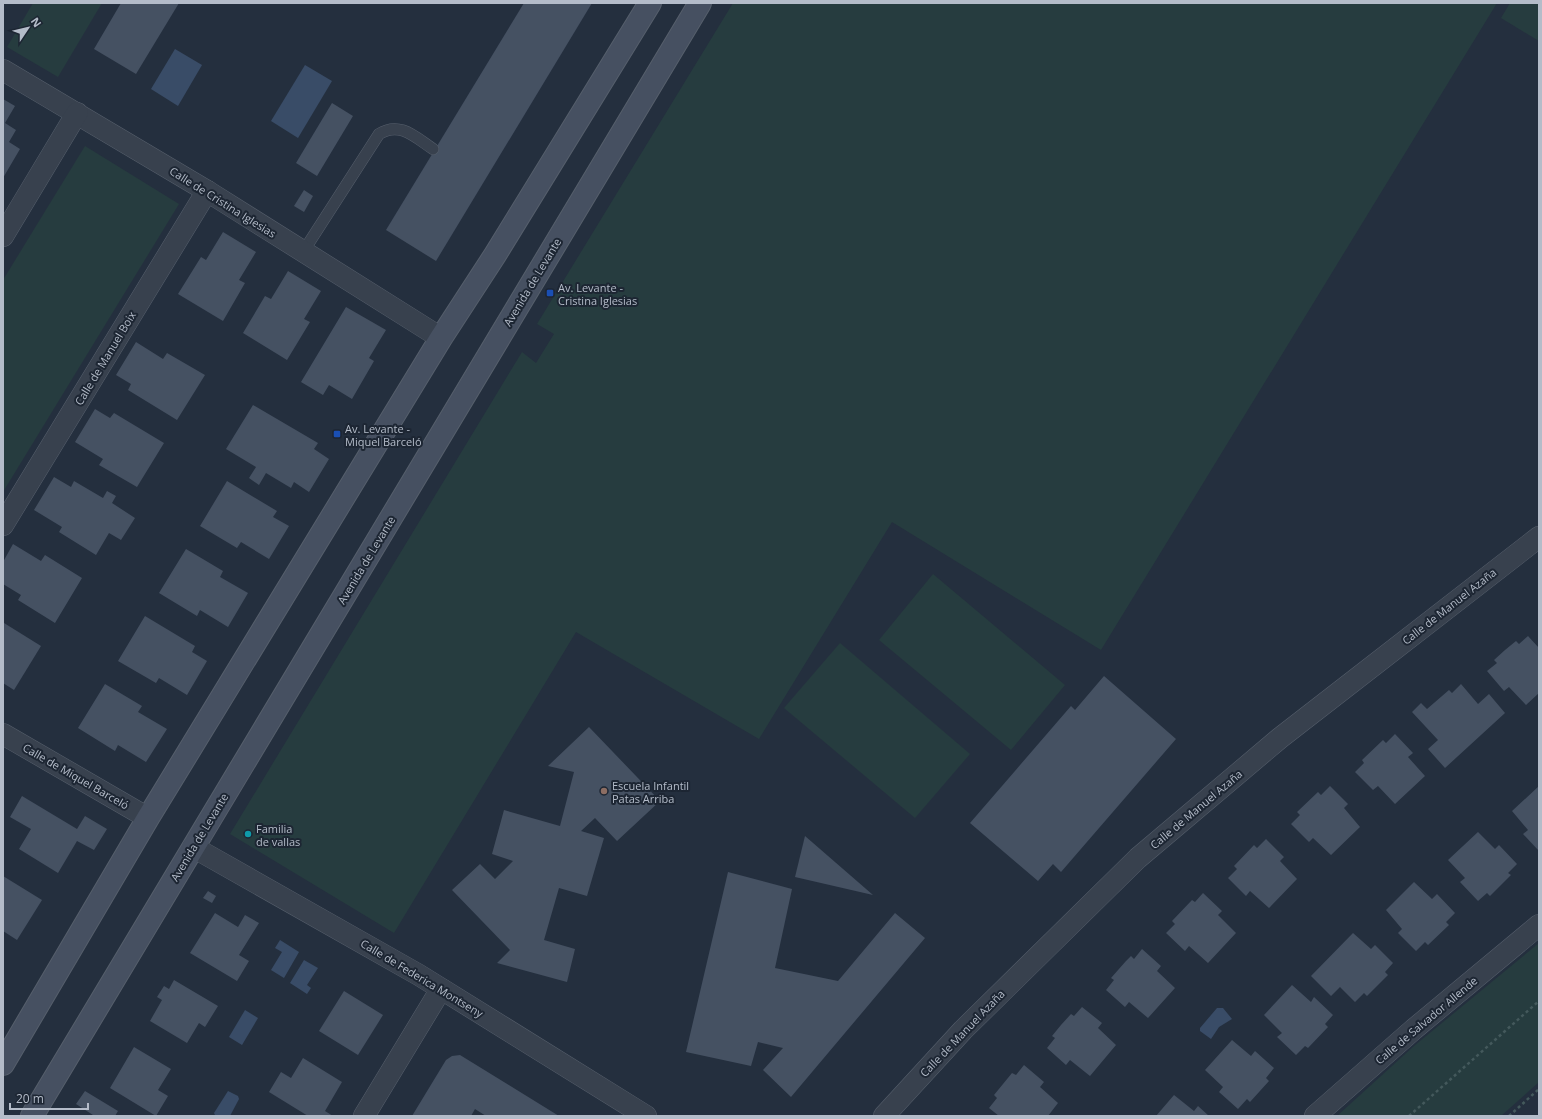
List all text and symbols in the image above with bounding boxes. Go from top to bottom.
north arrow [8,8,48,48]
text: N [28,14,45,30]
street label: Calle de Cristina Iglesias [167,163,279,241]
street label: Avenida de Levante [500,235,564,329]
place label: Av. Levante - Cristina Iglesias [558,280,637,308]
marker: Av. Levante - Cristina Iglesias [545,288,555,298]
street label: Calle de Manuel Boix [71,308,139,408]
place label: Av. Levante - Miquel Barceló [345,421,422,449]
marker: Av. Levante - Miquel Barceló [332,429,342,439]
street label: Avenida de Levante [334,513,398,607]
street label: Calle de Manuel Azaña [1399,564,1499,648]
street label: Calle de Miquel Barceló [20,740,132,813]
street label: Calle de Manuel Azaña [1147,766,1245,852]
place label: Escuela Infantil Patas Arriba [612,778,689,806]
marker: Escuela Infantil Patas Arriba [599,786,609,796]
street label: Avenida de Levante [167,790,231,884]
place label: Familia de vallas [256,821,300,849]
marker: Familia de vallas [243,829,253,839]
street label: Calle de Federica Montseny [358,935,487,1021]
street label: Calle de Salvador Allende [1372,973,1480,1067]
street label: Calle de Manuel Azaña [916,986,1008,1080]
scale bar [10,1085,88,1111]
text: 20 m [16,1090,44,1107]

